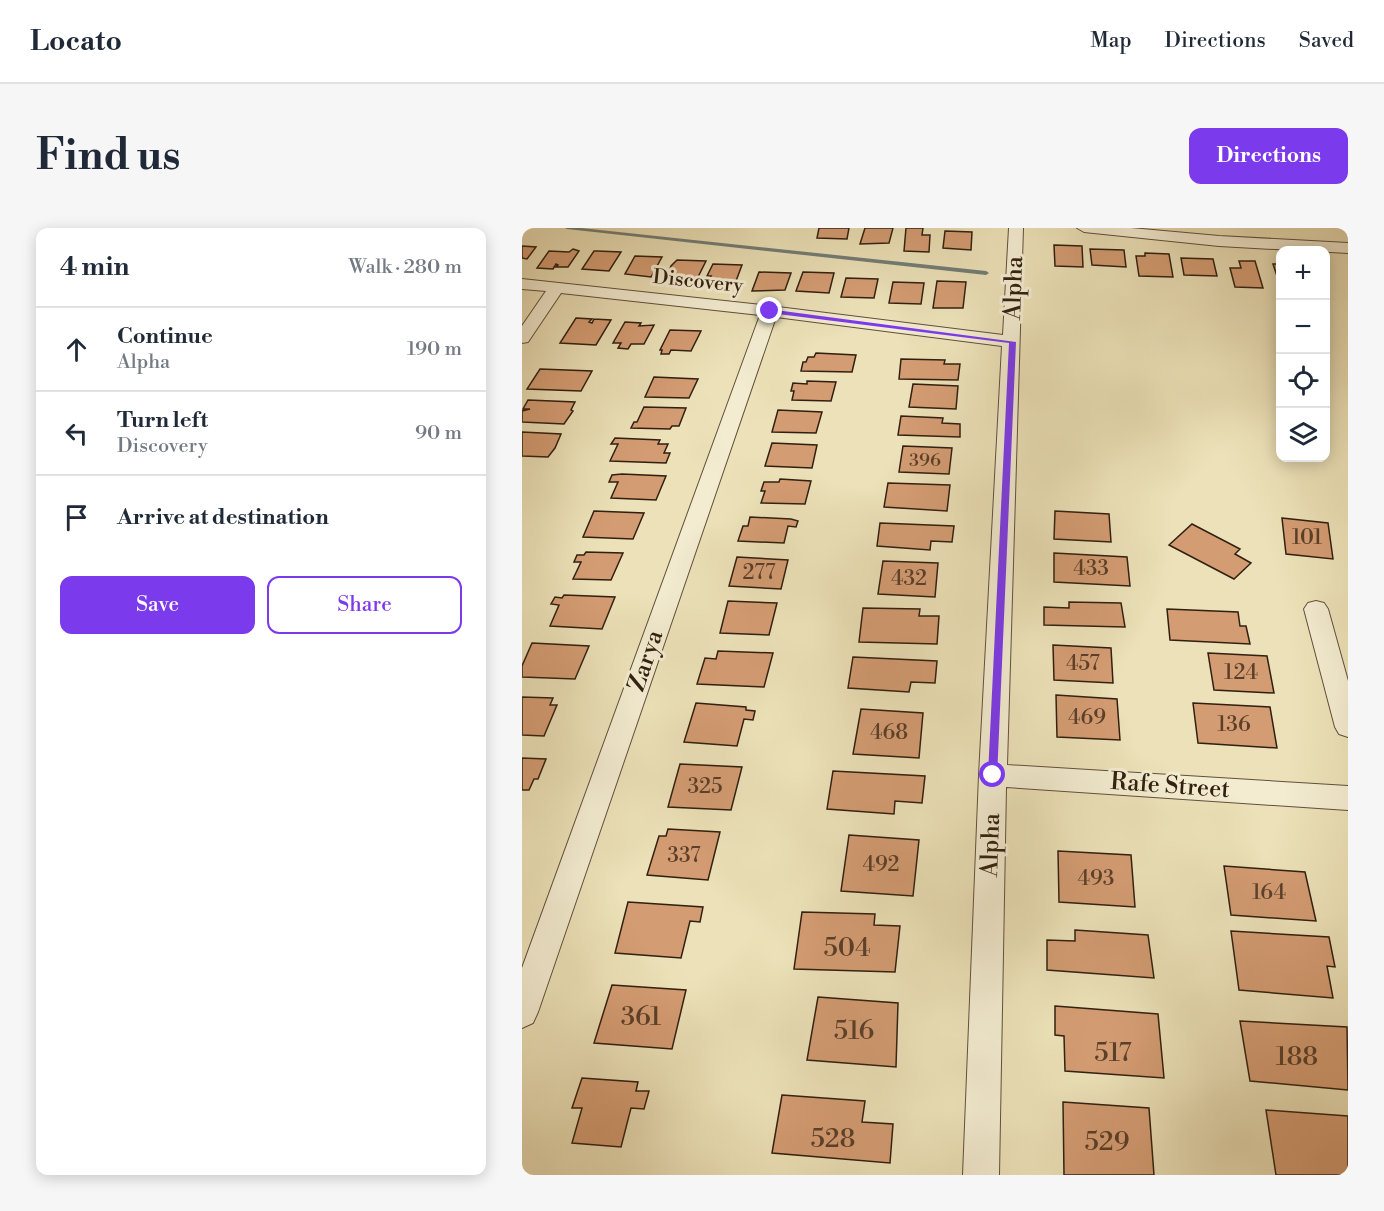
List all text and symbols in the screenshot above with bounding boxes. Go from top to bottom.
text: Locato [30,24,122,59]
text: Map [1090,28,1132,54]
text: Directions [1165,28,1266,54]
text: Saved [1299,28,1354,54]
button: Directions [1189,128,1348,184]
text: Find us [36,130,180,183]
map controls [1276,246,1330,462]
button: + [1276,246,1330,300]
text: 4 min [60,251,130,283]
text: Walk · 280 m [349,255,462,280]
street label: Alpha [998,255,1030,321]
street label: Discovery [652,265,745,299]
route end [756,297,782,323]
button: − [1276,300,1330,354]
text: Continue [117,323,213,350]
icon: ahead [60,333,93,366]
text: 190 m [407,337,462,362]
text: Alpha [117,350,170,375]
button: locate [1276,354,1330,408]
text: Turn left [117,407,208,434]
button: layers [1276,408,1330,462]
icon: left [60,417,93,450]
text: 90 m [415,421,462,446]
text: Discovery [117,434,208,459]
house number: 396 [909,449,941,472]
icon: arrive [60,501,93,534]
text: Arrive at destination [117,504,329,531]
house number: 101 [1292,525,1322,551]
house number: 433 [1073,556,1109,582]
house number: 277 [742,560,776,586]
house number: 432 [891,566,927,592]
button: Save [60,576,255,634]
button: Share [267,576,462,634]
street label: Zarya [622,626,671,696]
house number: 457 [1066,651,1100,677]
house number: 124 [1224,660,1258,686]
house number: 469 [1068,705,1106,731]
house number: 136 [1217,712,1251,738]
house number: 468 [870,720,908,746]
route start [979,761,1005,787]
street label: Rafe Street [1109,767,1231,805]
house number: 325 [687,774,723,800]
street label: Alpha [975,812,1007,878]
house number: 337 [667,843,701,869]
house number: 492 [862,852,900,878]
house number: 493 [1078,866,1114,892]
house number: 164 [1252,880,1286,906]
house number: 504 [823,932,871,964]
house number: 361 [621,1001,661,1033]
house number: 516 [834,1015,874,1047]
house number: 517 [1094,1037,1132,1069]
house number: 188 [1276,1041,1318,1073]
house number: 528 [810,1123,856,1155]
house number: 529 [1085,1126,1129,1158]

